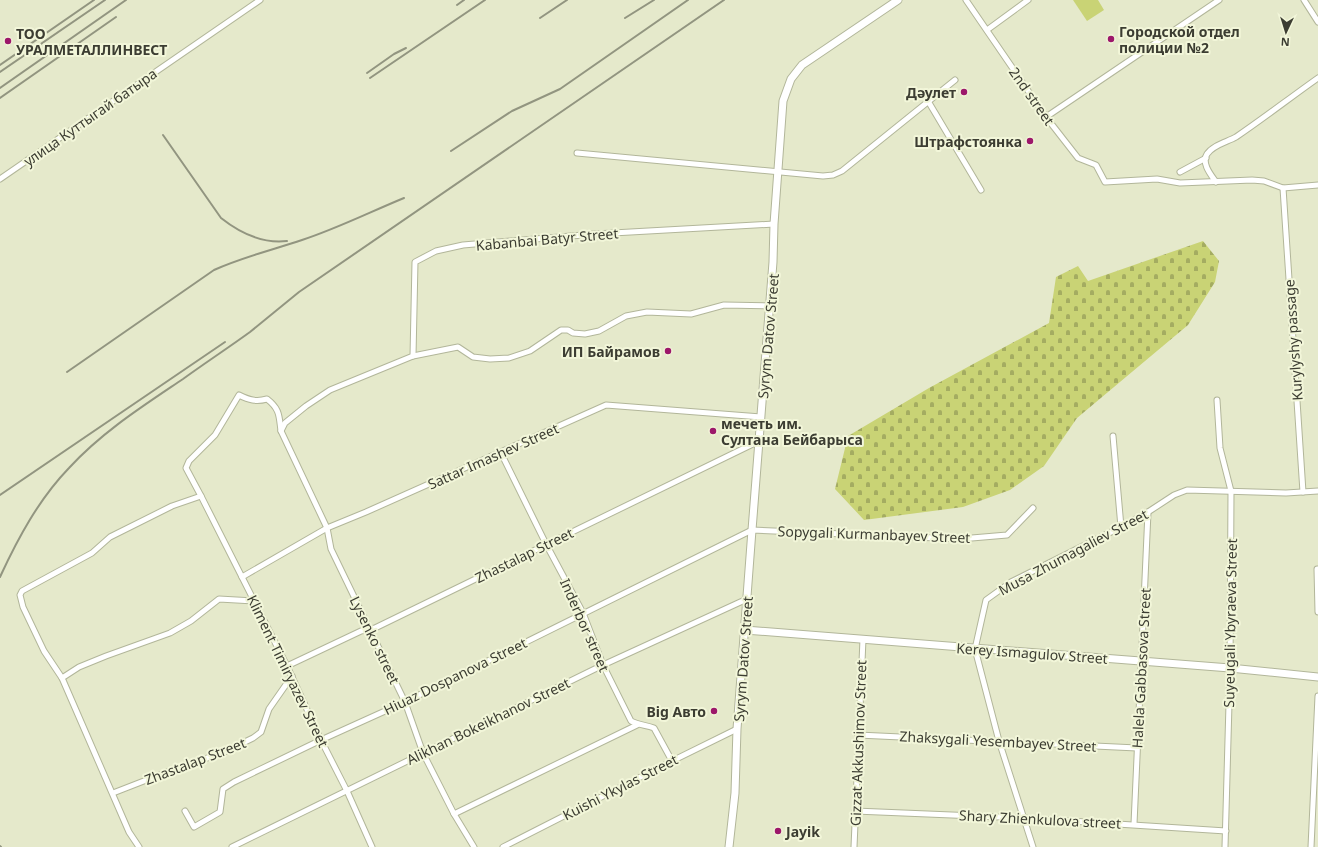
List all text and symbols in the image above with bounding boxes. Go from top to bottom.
north arrow [1266,12,1306,52]
place label: Городской отдел полиции №2 [1119,22,1240,57]
place label: ТОО УРАЛМЕТАЛЛИНВЕСТ [16,24,167,59]
marker: Городской отдел полиции №2 [1106,34,1116,44]
text: N [1280,35,1290,50]
marker: ТОО УРАЛМЕТАЛЛИНВЕСТ [3,36,13,46]
street label: 2nd street [1005,63,1059,129]
street label: улица Куттыгай батыра [20,64,160,170]
place label: Дәулет [906,83,956,102]
marker: Дәулет [959,87,969,97]
place label: Штрафстоянка [914,132,1022,151]
marker: Штрафстоянка [1025,136,1035,146]
street label: Kabanbai Batyr Street [475,223,619,255]
street label: Syrym Datov Street [753,273,783,399]
street label: Kurylyshy passage [1279,279,1307,401]
place label: ИП Байрамов [562,342,660,361]
marker: ИП Байрамов [663,346,673,356]
place label: мечеть им. Султана Бейбарыса [721,414,863,449]
street label: Sattar Imashev Street [425,419,561,493]
marker: мечеть им. Султана Бейбарыса [708,426,718,436]
street label: Musa Zhumagaliev Street [995,504,1151,600]
street label: Sopygali Kurmanbayev Street [777,521,971,547]
street label: Zhastalap Street [472,523,576,587]
street label: Suyeugali Ybyraeva Street [1219,538,1241,708]
street label: Inderbor street [556,575,614,675]
street label: Halela Gabbasova Street [1127,587,1155,749]
street label: Kliment Timiryazev Street [243,592,333,750]
street label: Lysenko street [346,593,404,687]
street label: Syrym Datov Street [729,596,757,722]
street label: Hiuaz Dospanova Street [380,633,530,719]
street label: Kerey Ismagulov Street [956,638,1108,668]
street label: Gizzat Akkushimov Street [846,660,870,826]
street label: Alikhan Bokeikhanov Street [403,673,573,769]
place label: Big Авто [647,702,706,721]
marker: Big Авто [709,706,719,716]
street label: Zhaksygali Yesembayev Street [899,726,1097,756]
street label: Zhastalap Street [142,733,248,789]
street label: Kuishi Ykylas Street [559,750,681,824]
street label: Shary Zhienkulova street [959,805,1121,833]
place label: Jayik [784,822,820,841]
marker: Jayik [773,826,783,836]

